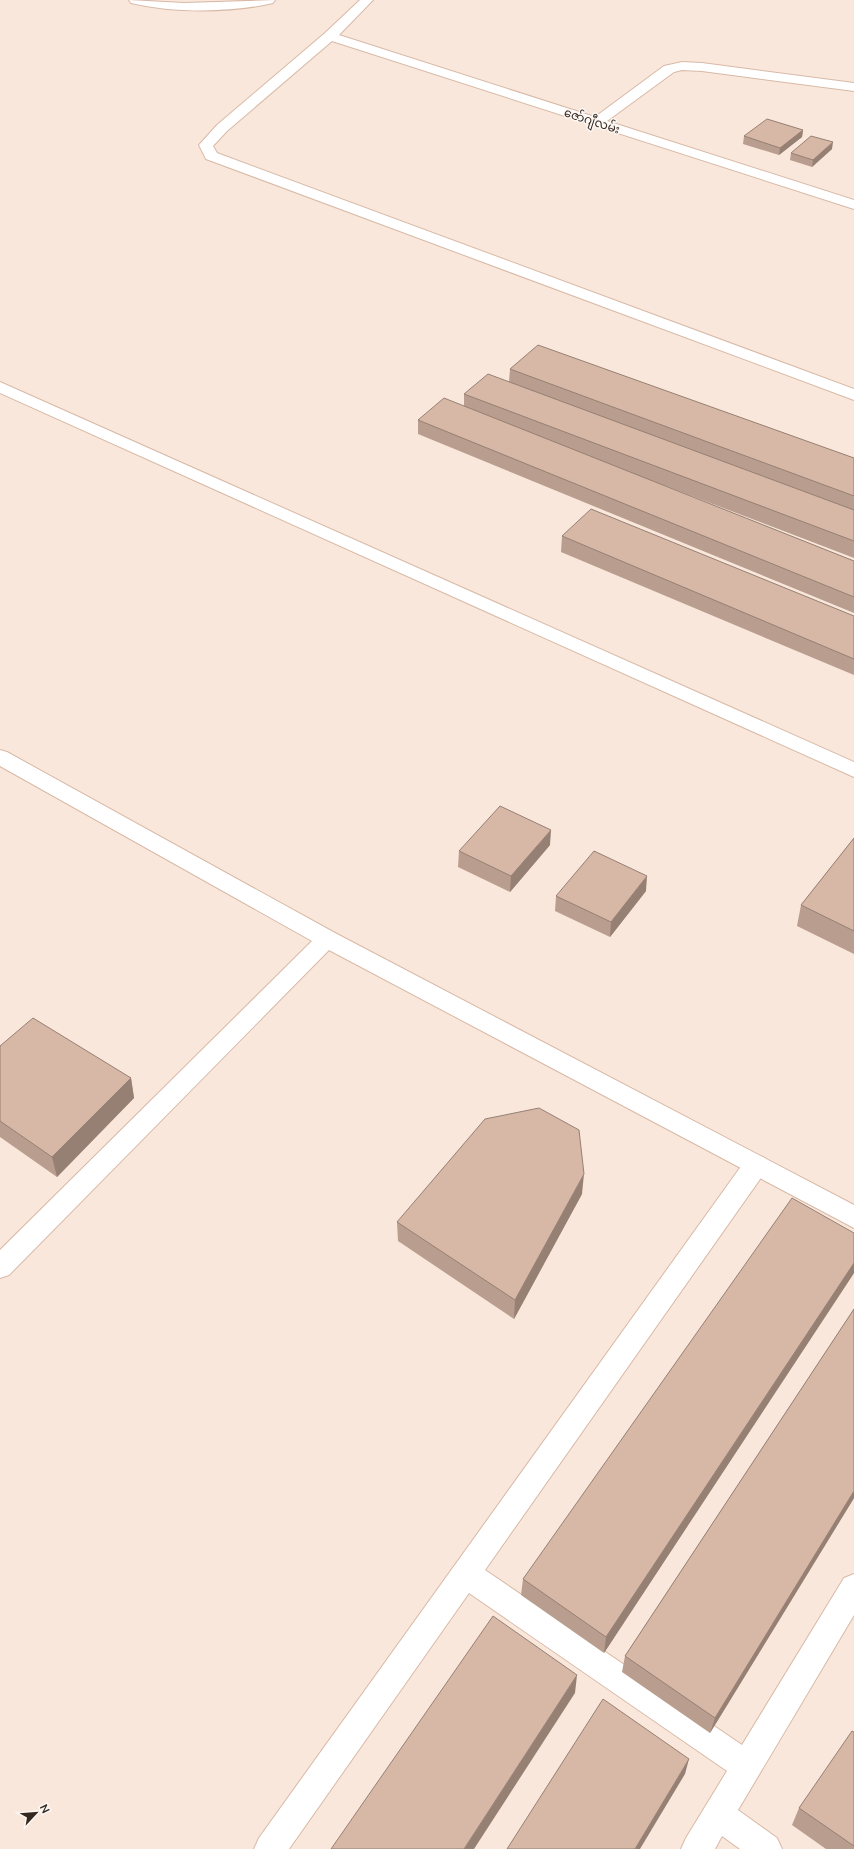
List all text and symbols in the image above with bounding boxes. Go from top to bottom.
street label: ဇော်ဂျီလမ်း [561,103,622,139]
north arrow [16,1793,56,1833]
text: N [36,1802,53,1816]

